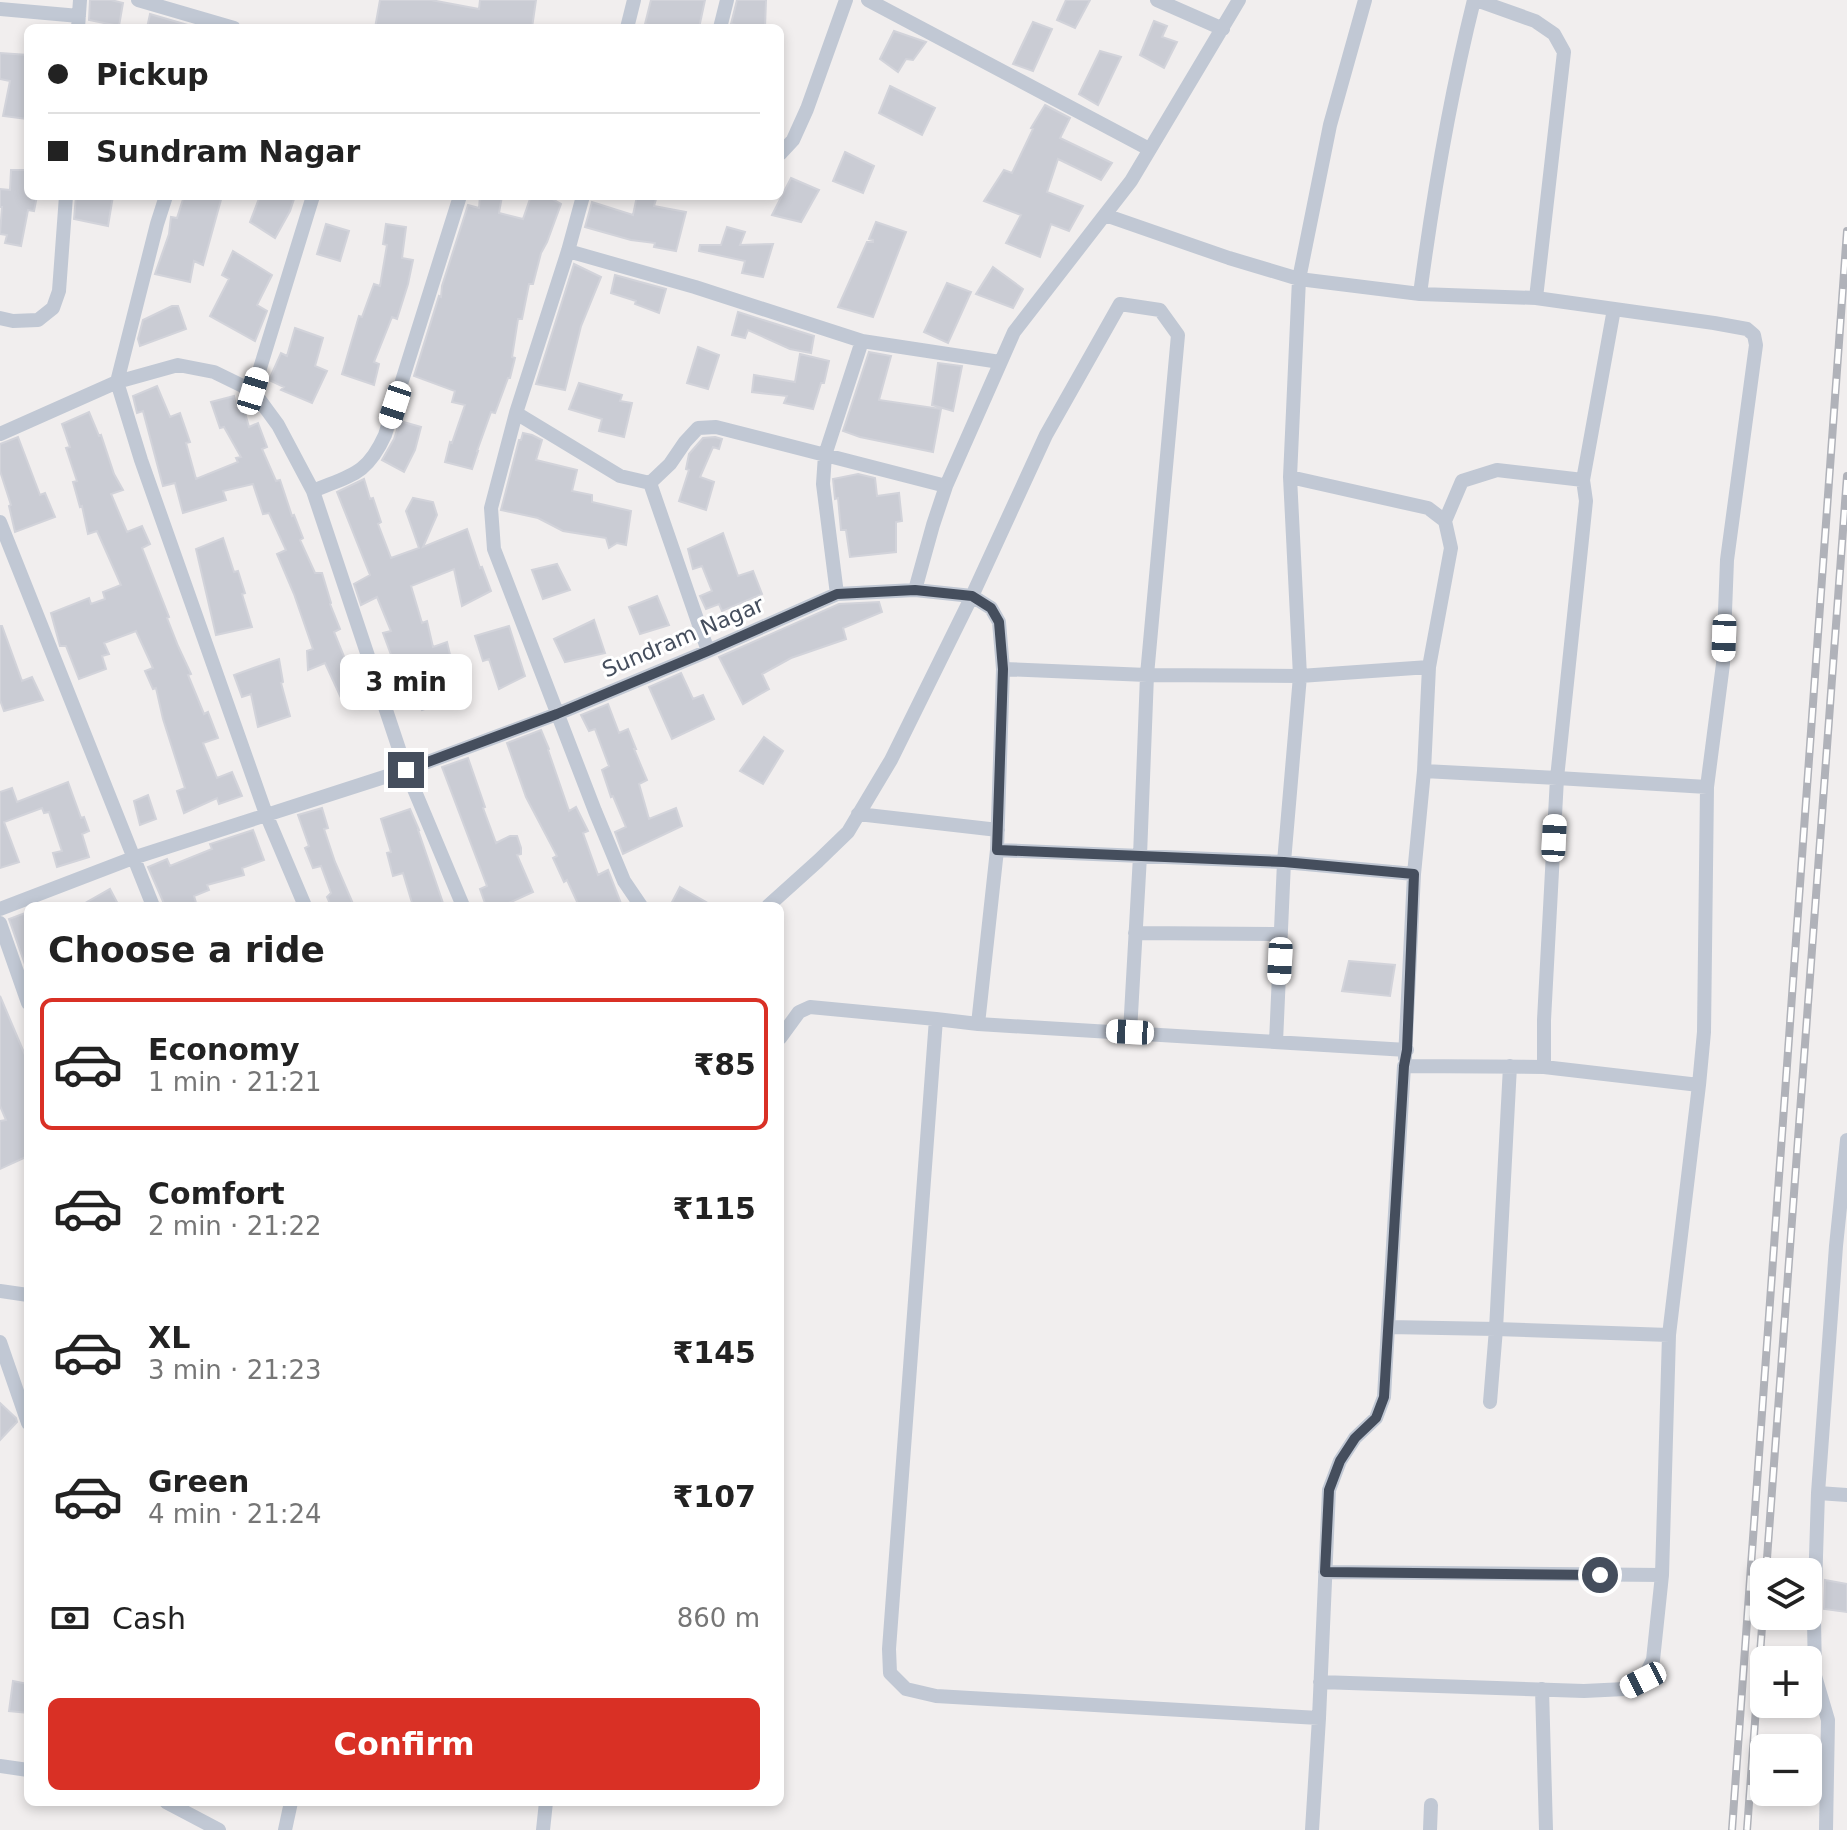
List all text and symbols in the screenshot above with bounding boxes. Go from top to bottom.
text: Pickup [96,57,209,92]
text: Sundram Nagar [96,134,360,169]
car [235,365,271,417]
car [376,378,414,432]
street label: Sundram Nagar [598,591,768,682]
car [1711,614,1737,662]
callout: 3 min [340,654,472,710]
text: 3 min [365,667,447,697]
route end [388,752,424,788]
car [1541,813,1567,863]
text: Choose a ride [48,929,325,970]
car [1267,936,1293,986]
car [1105,1019,1155,1045]
icon: car [52,1028,124,1100]
text: Economy [148,1032,300,1067]
text: ₹85 [693,1047,756,1082]
text: 1 min · 21:21 [148,1067,322,1097]
icon: car [52,1172,124,1244]
text: Comfort [148,1176,285,1211]
text: ₹115 [673,1191,756,1226]
text: 2 min · 21:22 [148,1211,322,1241]
icon: car [52,1316,124,1388]
text: XL [148,1320,190,1355]
text: ₹145 [673,1335,756,1370]
text: 3 min · 21:23 [148,1355,322,1385]
icon: car [52,1460,124,1532]
text: Green [148,1464,249,1499]
text: ₹107 [673,1479,756,1514]
text: 4 min · 21:24 [148,1499,322,1529]
route start [1582,1557,1618,1593]
map controls [1750,1558,1822,1806]
button: layers [1750,1558,1822,1630]
icon: cash [48,1596,92,1640]
text: Cash [112,1601,186,1636]
text: 860 m [677,1603,760,1633]
button: + [1750,1646,1822,1718]
car [1616,1658,1670,1702]
button: Confirm [48,1698,760,1790]
button: − [1750,1734,1822,1806]

